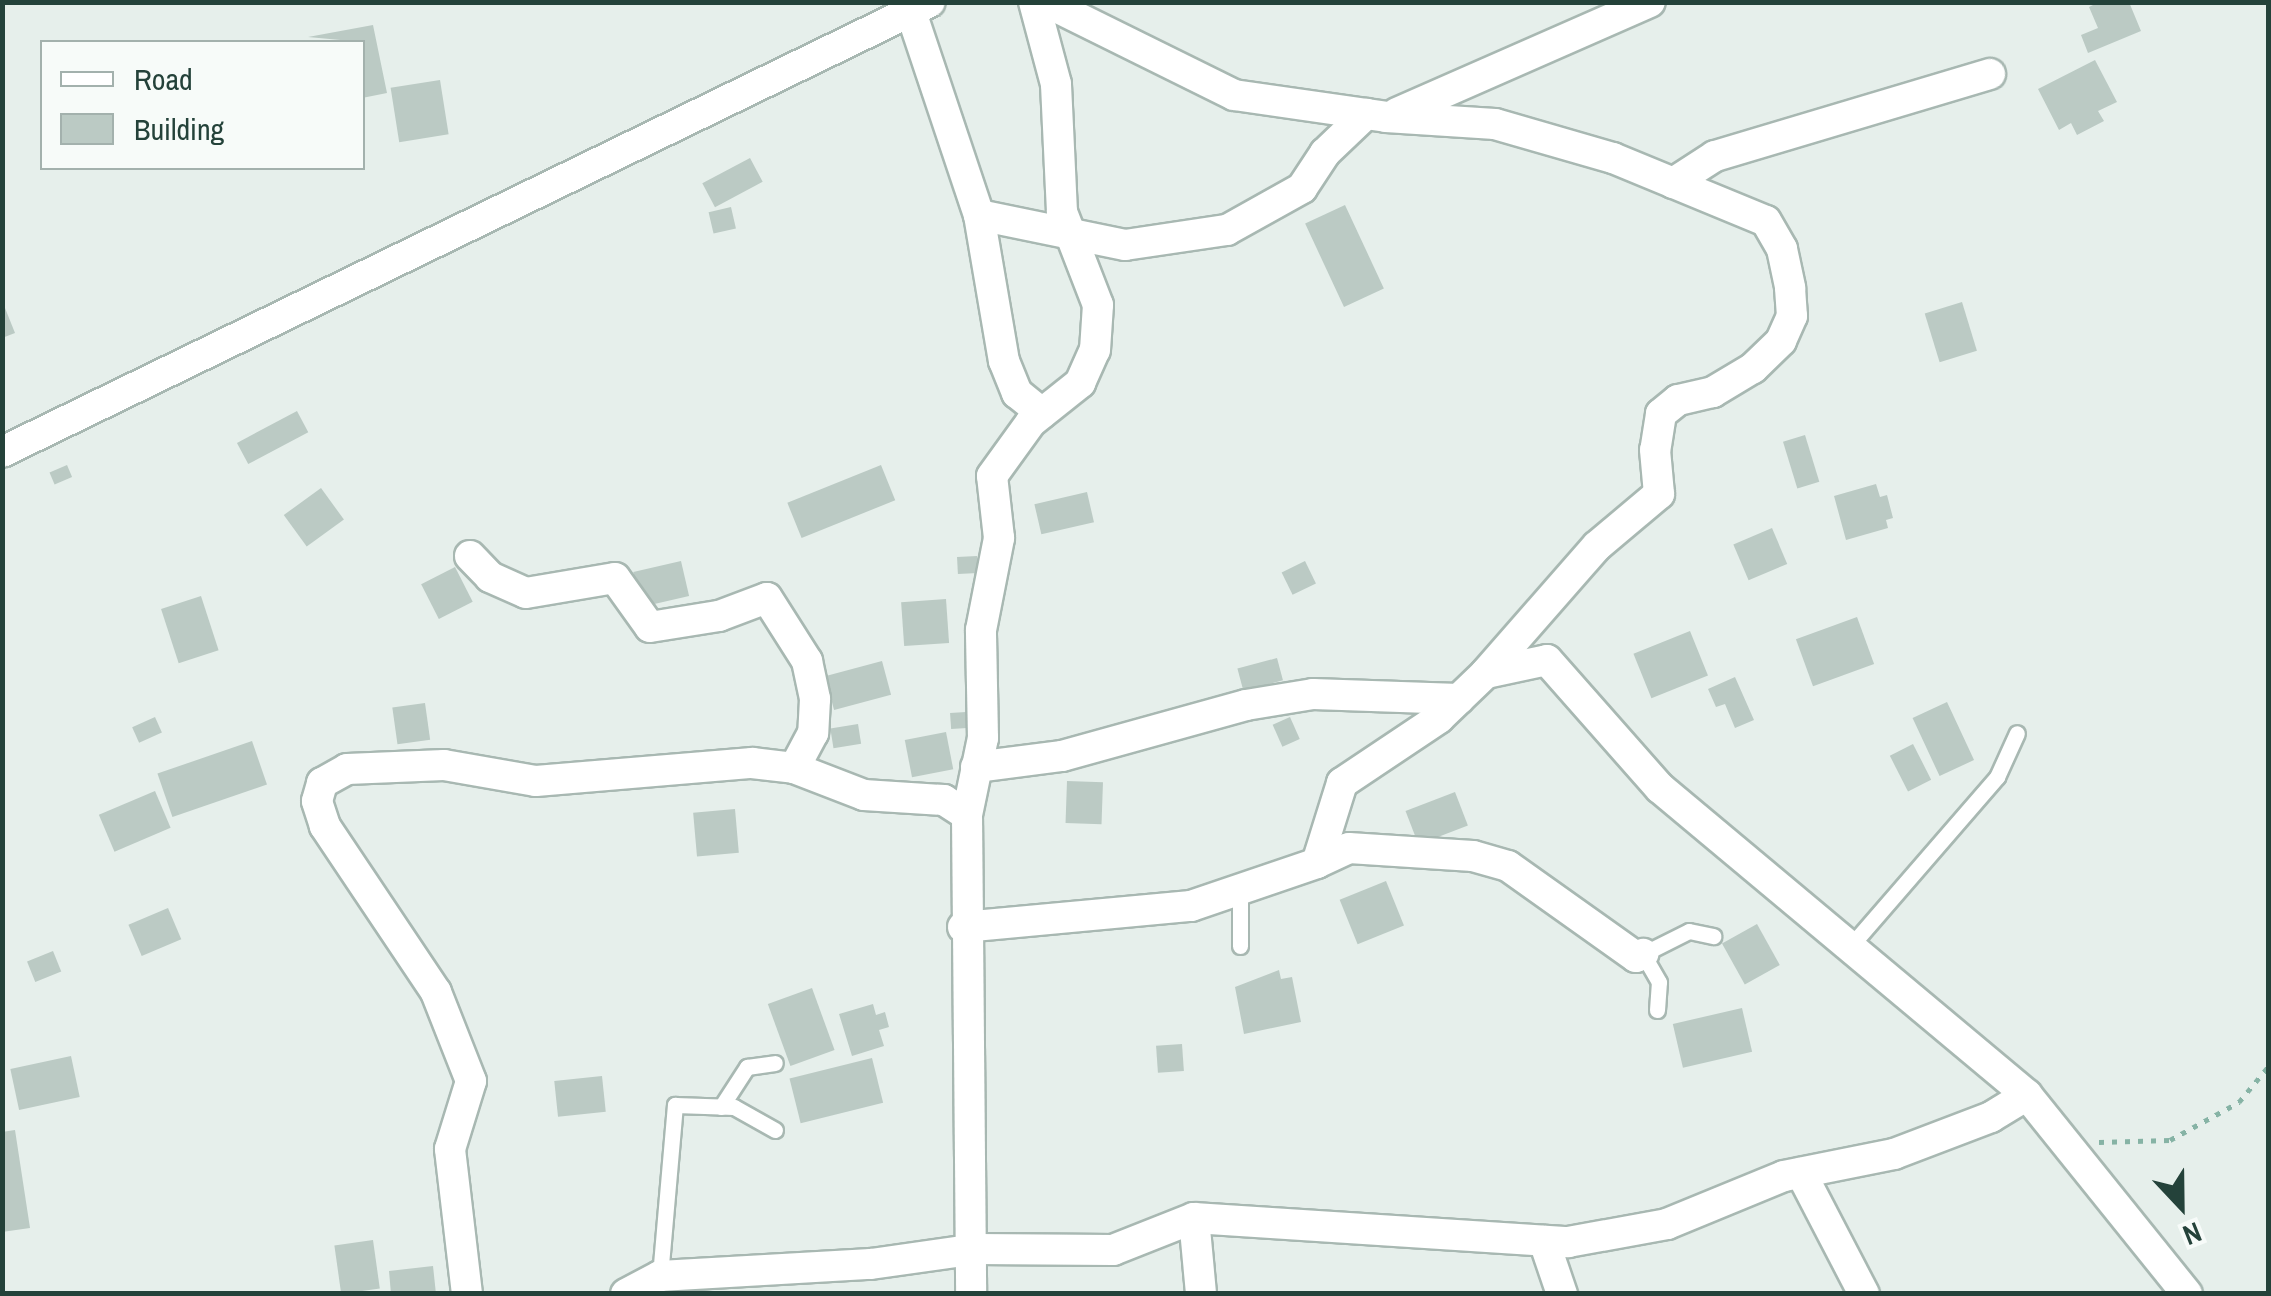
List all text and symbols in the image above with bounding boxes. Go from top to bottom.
legend [40,40,365,170]
text: Road [134,59,193,99]
text: Building [134,109,224,149]
north arrow [2131,1156,2231,1256]
text: N [2177,1213,2207,1255]

